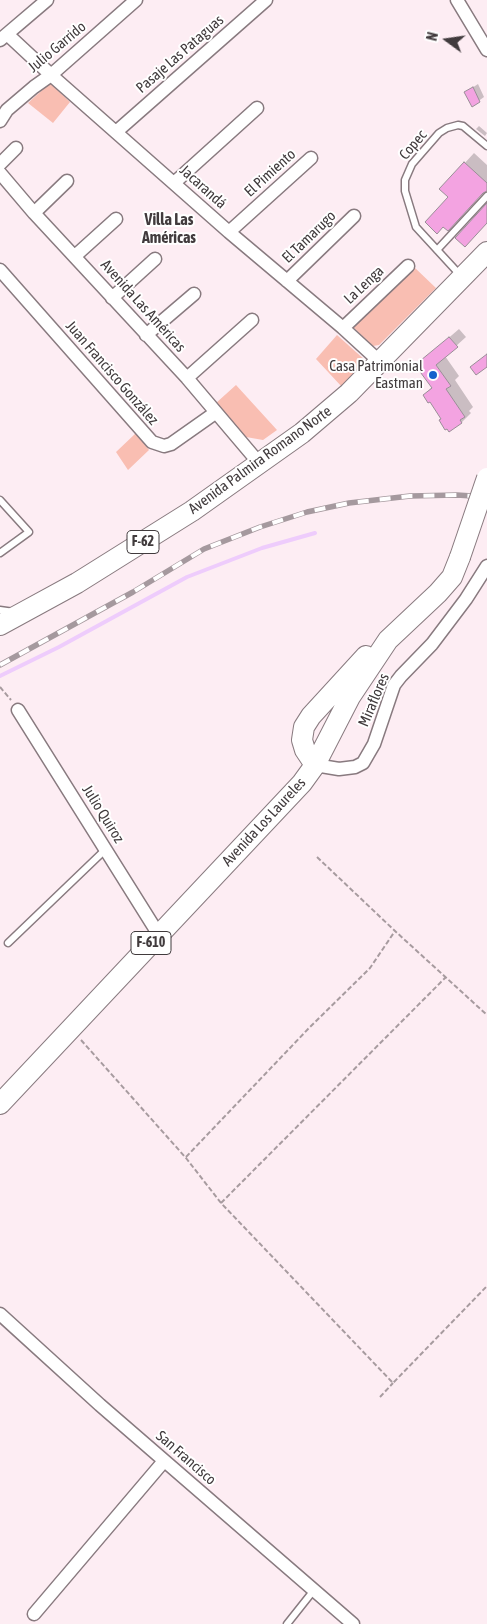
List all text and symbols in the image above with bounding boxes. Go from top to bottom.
street label: Pasaje Las Pataguas [133,11,227,97]
north arrow [422,15,472,65]
street label: Julio Garrido [24,18,90,76]
text: N [424,30,441,42]
street label: Copec [395,127,431,163]
street label: El Pimiento [241,145,299,201]
street label: Jacarandá [176,161,230,213]
street label: El Tamarugo [278,207,340,267]
district label: Villa Las Américas [142,210,196,248]
street label: Avenida Las Américas [97,256,189,356]
street label: La Lenga [340,262,388,308]
street label: Juan Francisco González [62,317,162,429]
place label: Casa Patrimonial Eastman [329,357,423,392]
marker: Casa Patrimonial Eastman [427,369,439,381]
street label: Avenida Palmira Romano Norte [185,402,335,518]
road number: F-62 [127,530,159,554]
street label: Miraflores [355,671,393,729]
street label: Avenida Los Laureles [218,774,310,870]
street label: Julio Quiroz [78,782,128,846]
road number: F-610 [131,931,171,954]
street label: San Francisco [152,1427,220,1489]

